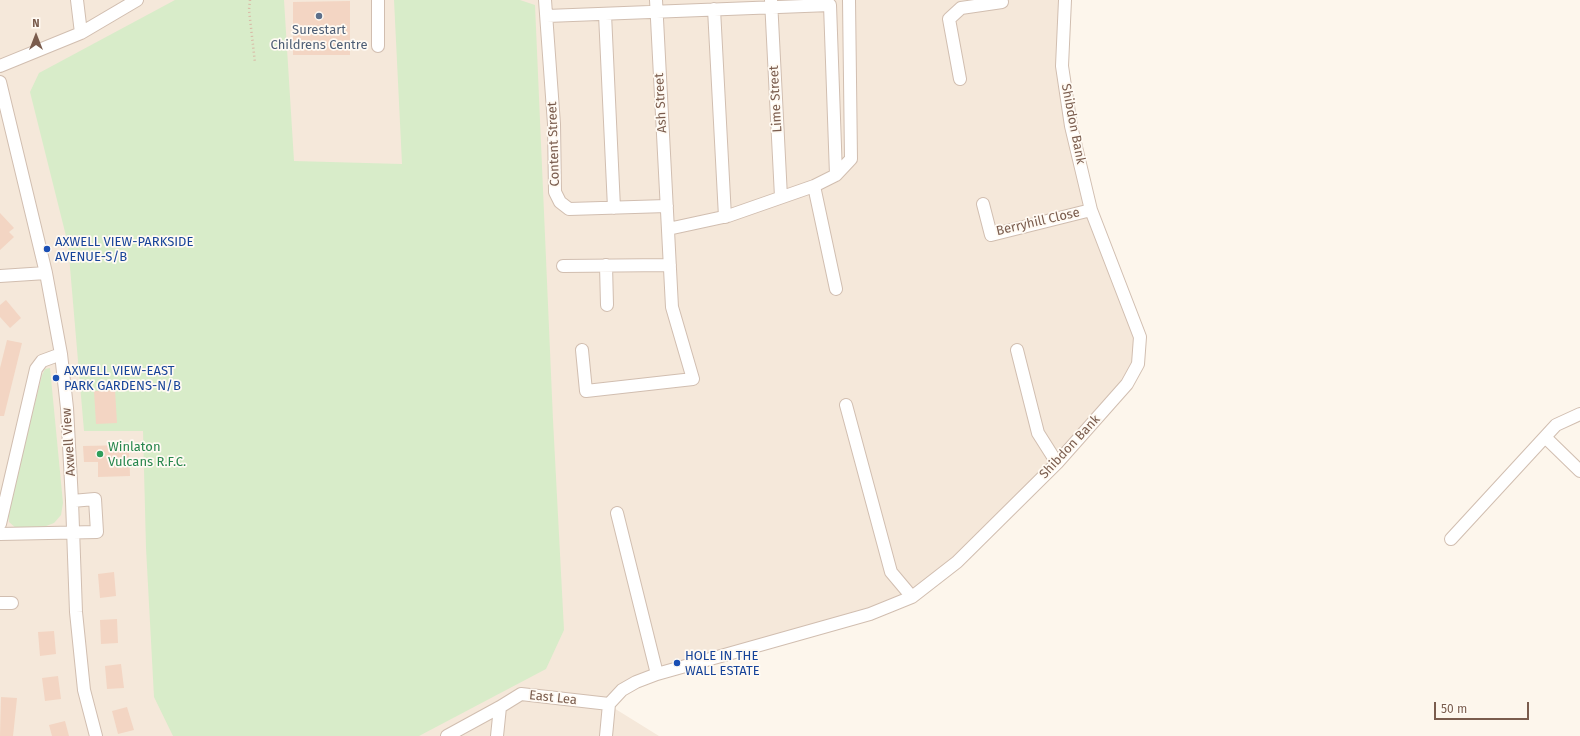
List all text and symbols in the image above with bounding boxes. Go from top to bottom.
marker: Surestart Childrens Centre [314,11,324,21]
north arrow [16,16,56,56]
text: N [32,17,40,30]
place label: Surestart Childrens Centre [271,22,367,53]
street label: Lime Street [766,65,786,133]
street label: Ash Street [652,73,670,133]
street label: Shibdon Bank [1058,82,1088,166]
street label: Content Street [545,101,563,187]
street label: Berryhill Close [995,205,1081,239]
place label: AXWELL VIEW-PARKSIDE AVENUE-S/B [55,234,193,265]
marker: AXWELL VIEW-PARKSIDE AVENUE-S/B [42,244,52,254]
place label: AXWELL VIEW-EAST PARK GARDENS-N/B [64,363,181,394]
marker: AXWELL VIEW-EAST PARK GARDENS-N/B [51,373,61,383]
street label: Axwell View [59,407,79,477]
street label: Shibdon Bank [1036,412,1104,482]
place label: Winlaton Vulcans R.F.C. [108,439,186,470]
marker: Winlaton Vulcans R.F.C. [95,449,105,459]
place label: HOLE IN THE WALL ESTATE [685,648,760,679]
marker: HOLE IN THE WALL ESTATE [672,658,682,668]
street label: East Lea [528,688,578,708]
scale bar [1436,694,1531,720]
text: 50 m [1441,702,1467,716]

